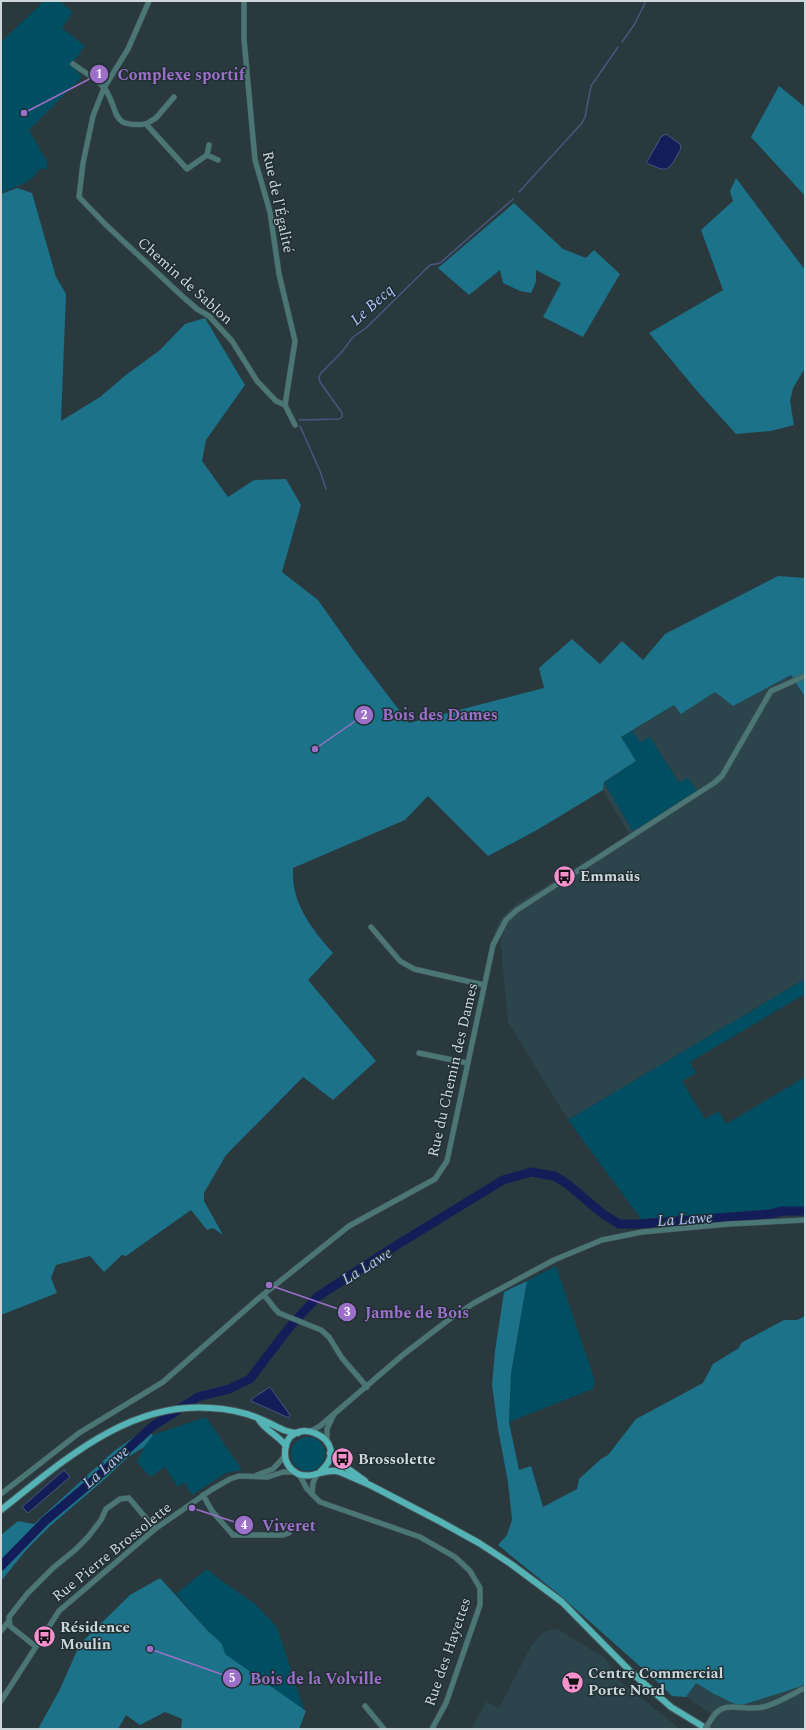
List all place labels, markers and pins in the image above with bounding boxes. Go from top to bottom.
callout: Complexe sportif [89,60,252,88]
callout: Bois des Dames [354,701,505,729]
bus stop icon: Emmaüs [552,863,578,889]
place label: Emmaüs [580,865,640,888]
callout: Jambe de Bois [337,1298,477,1326]
bus stop icon: Brossolette [330,1446,356,1472]
place label: Brossolette [358,1448,436,1471]
callout: Viveret [234,1511,324,1539]
place label: Résidence Moulin [60,1616,130,1656]
bus stop icon: Résidence Moulin [32,1623,58,1649]
place label: Centre Commercial Porte Nord [588,1662,723,1702]
callout: Bois de la Volville [222,1664,390,1692]
supermarket icon: Centre Commercial Porte Nord [560,1669,586,1695]

